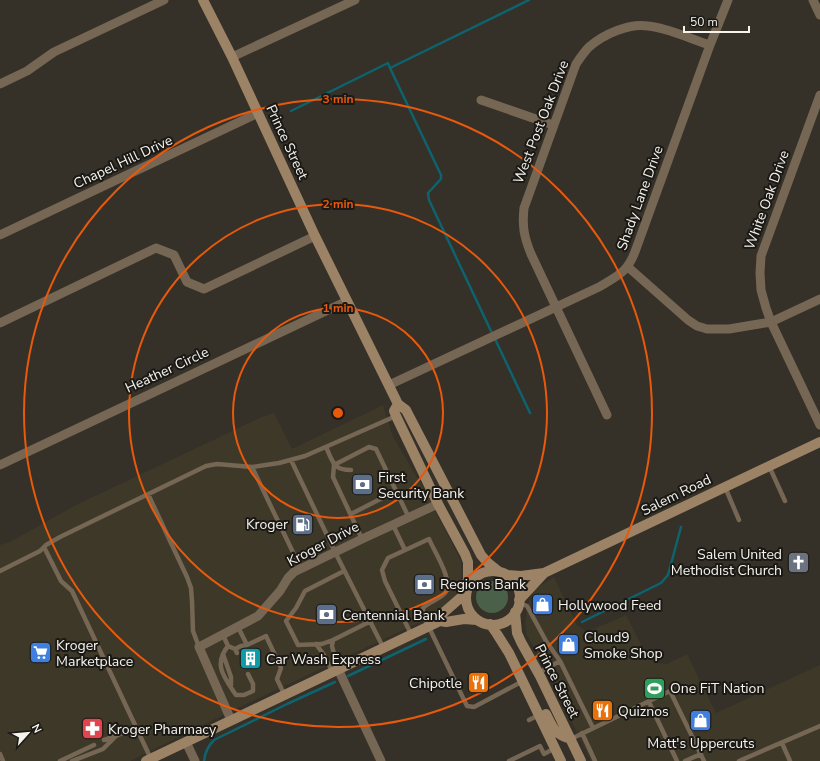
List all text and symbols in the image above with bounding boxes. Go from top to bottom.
scale bar [684,8,749,34]
text: 50 m [690,14,718,30]
street label: West Post Oak Drive [509,58,573,186]
text: 3 min [322,91,354,107]
street label: Prince Street [261,101,313,183]
street label: Chapel Hill Drive [70,131,176,193]
street label: Shady Lane Drive [612,143,668,253]
street label: White Oak Drive [740,148,794,252]
text: 2 min [322,196,354,212]
text: 1 min [322,300,354,316]
street label: Heather Circle [122,342,212,398]
centre of rings [331,406,345,420]
place label: First Security Bank [378,468,465,503]
street label: Salem Road [638,470,714,520]
bank icon: First Security Bank [350,472,376,498]
fuel station icon: Kroger [290,511,316,537]
place label: Kroger [246,515,288,534]
street label: Kroger Drive [284,517,362,571]
place label: Salem United Methodist Church [671,545,782,580]
church icon: Salem United Methodist Church [785,549,811,575]
bank icon: Regions Bank [411,571,437,597]
place label: Regions Bank [440,575,527,594]
shop icon: Hollywood Feed [530,592,556,618]
place label: Hollywood Feed [558,596,662,615]
bank icon: Centennial Bank [313,602,339,628]
place label: Centennial Bank [342,606,446,625]
place label: Cloud9 Smoke Shop [584,628,663,663]
shop icon: Cloud9 Smoke Shop [556,632,582,658]
place label: Kroger Marketplace [56,636,133,671]
supermarket icon: Kroger Marketplace [27,640,53,666]
street label: Prince Street [530,641,584,721]
building icon: Car Wash Express [238,646,264,672]
place label: Car Wash Express [266,650,381,669]
restaurant icon: Chipotle [465,670,491,696]
place label: Chipotle [409,674,462,693]
sports icon: One FiT Nation [642,675,668,701]
place label: One FiT Nation [670,679,764,698]
restaurant icon: Quiznos [589,698,615,724]
place label: Quiznos [618,702,669,721]
shop icon: Matt's Uppercuts [688,708,714,734]
north arrow [8,713,48,753]
pharmacy icon: Kroger Pharmacy [79,716,105,742]
place label: Kroger Pharmacy [108,720,217,739]
text: N [28,722,45,736]
place label: Matt's Uppercuts [647,734,755,753]

